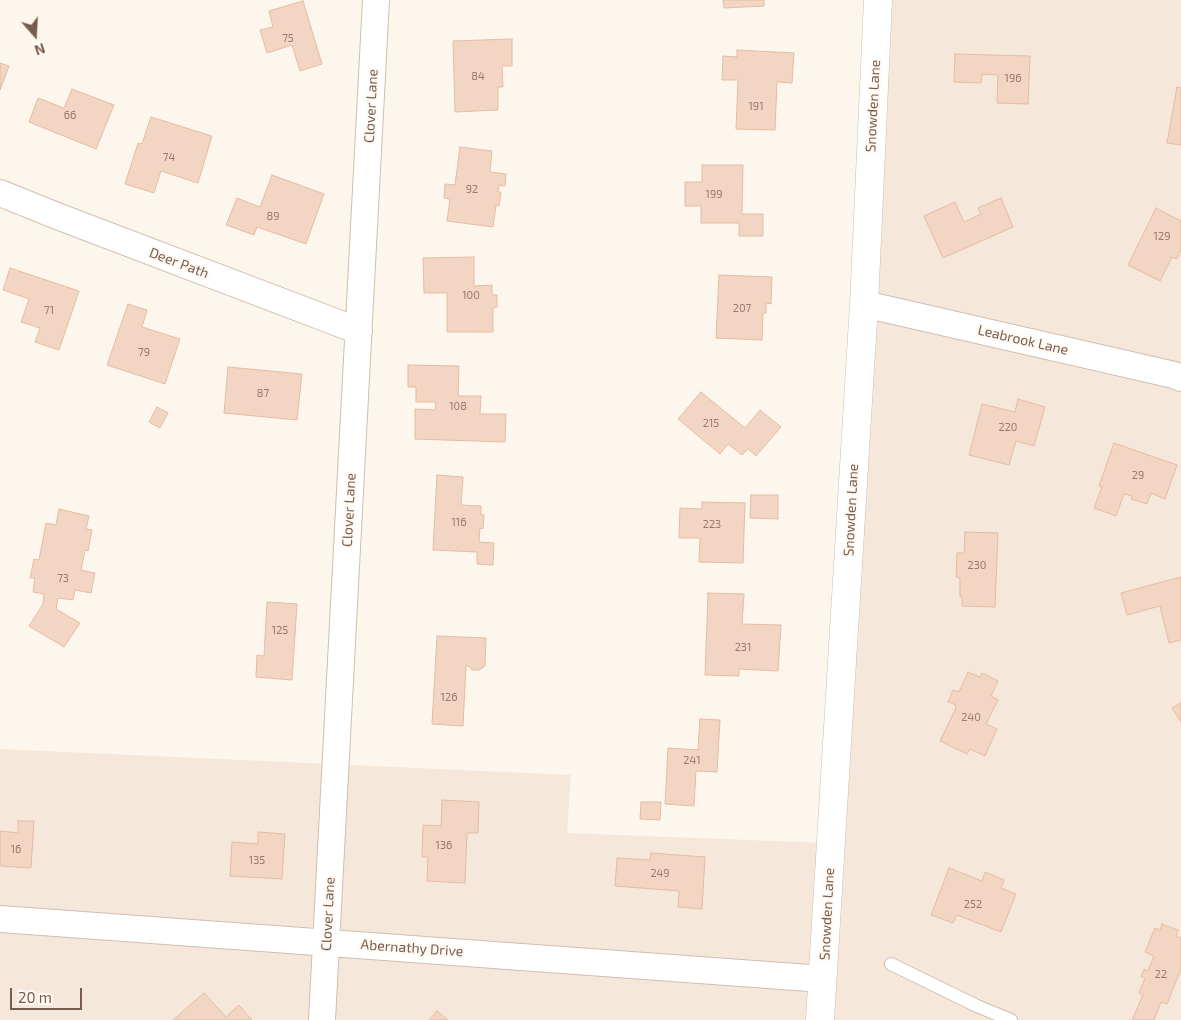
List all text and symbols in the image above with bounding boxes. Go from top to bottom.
north arrow [10,10,60,60]
house number: 75 [282,31,294,45]
text: N [33,40,48,59]
street label: Snowden Lane [862,59,884,153]
street label: Clover Lane [361,69,381,143]
house number: 84 [471,69,485,83]
house number: 196 [1005,71,1021,85]
house number: 191 [748,99,764,113]
house number: 66 [64,108,76,122]
house number: 74 [163,150,175,164]
house number: 92 [466,182,478,196]
house number: 199 [706,187,722,201]
house number: 89 [267,209,279,223]
house number: 129 [1154,229,1170,243]
street label: Deer Path [147,244,211,282]
house number: 100 [462,288,480,302]
house number: 207 [733,301,751,315]
house number: 71 [44,303,54,317]
street label: Leabrook Lane [976,321,1070,359]
house number: 79 [138,345,150,359]
house number: 87 [257,386,269,400]
house number: 108 [449,399,467,413]
house number: 215 [703,416,719,430]
house number: 220 [999,420,1017,434]
street label: Snowden Lane [840,463,862,557]
house number: 29 [1132,468,1144,482]
street label: Clover Lane [339,473,359,547]
house number: 116 [451,515,467,529]
house number: 223 [703,517,721,531]
house number: 230 [968,558,986,572]
house number: 73 [57,571,69,585]
house number: 125 [272,623,288,637]
house number: 231 [735,640,751,654]
house number: 126 [441,690,457,704]
house number: 240 [961,710,981,724]
house number: 241 [683,753,701,767]
house number: 136 [436,838,452,852]
house number: 16 [11,842,21,856]
house number: 135 [249,853,265,867]
house number: 249 [650,866,670,880]
street label: Snowden Lane [816,867,838,961]
street label: Clover Lane [318,877,338,951]
house number: 252 [964,897,982,911]
street label: Abernathy Drive [360,936,464,960]
house number: 22 [1155,967,1167,981]
scale bar [12,978,85,1010]
text: 20 m [18,988,52,1006]

